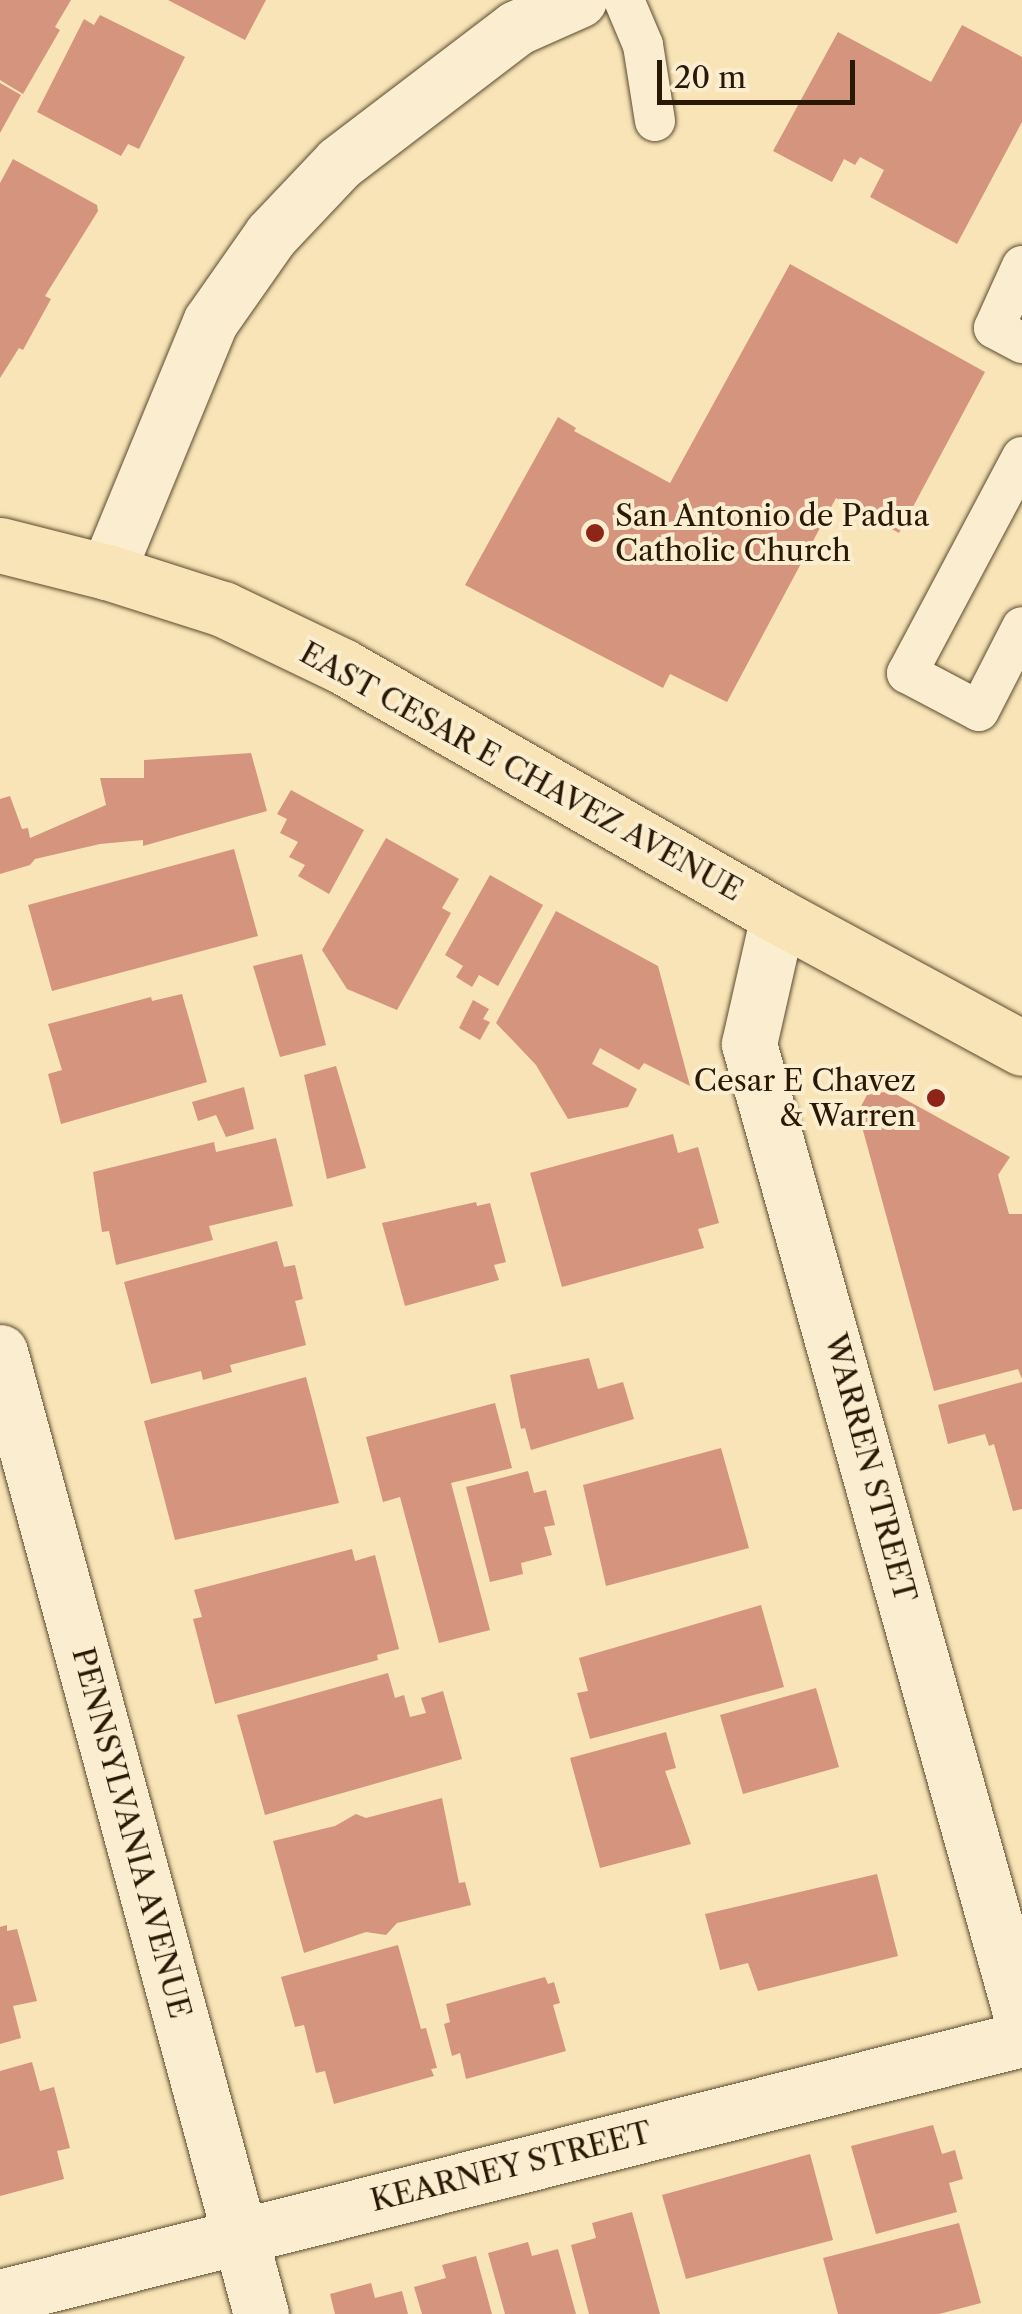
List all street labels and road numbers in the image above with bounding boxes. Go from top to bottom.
street label: EAST CESAR E CHAVEZ AVENUE [292,634,750,910]
street label: WARREN STREET [817,1330,923,1606]
street label: PENNSYLVANIA AVENUE [64,1642,198,2024]
street label: KEARNEY STREET [366,2115,656,2219]

